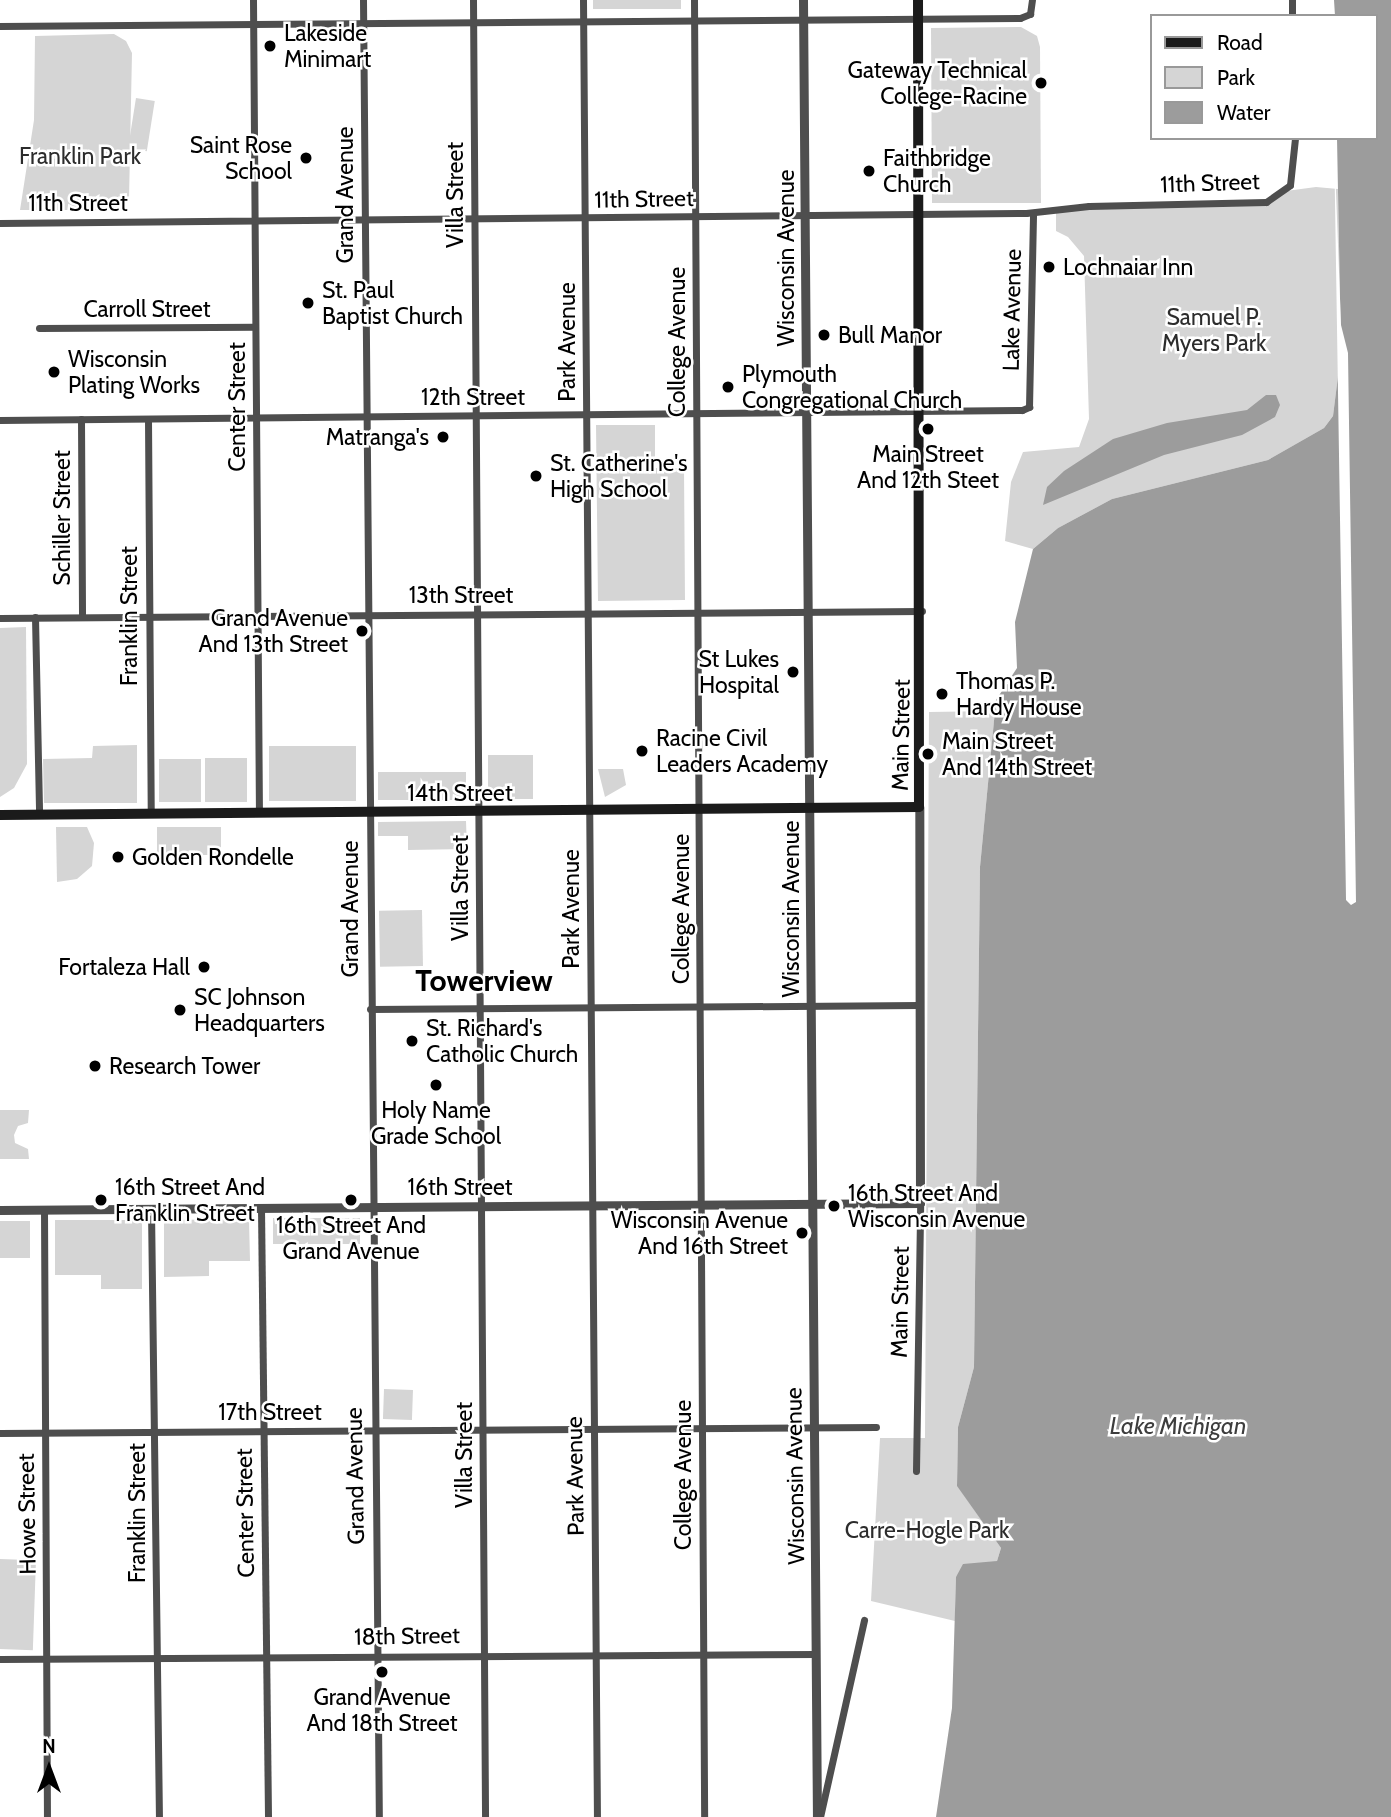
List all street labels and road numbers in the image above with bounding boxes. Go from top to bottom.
street label: Grand Avenue [331,126,359,264]
street label: Villa Street [441,142,469,248]
street label: 11th Street [1160,167,1260,199]
street label: Wisconsin Avenue [772,169,800,347]
street label: 11th Street [594,184,694,214]
street label: 11th Street [28,189,128,217]
street label: Lake Avenue [997,249,1027,371]
street label: College Avenue [663,267,691,417]
street label: Park Avenue [553,282,581,402]
street label: Carroll Street [83,295,211,323]
street label: Center Street [223,342,251,472]
street label: 12th Street [421,383,525,411]
street label: Schiller Street [48,450,76,586]
street label: Franklin Street [115,546,143,686]
street label: 13th Street [409,581,513,609]
street label: Main Street [886,679,916,791]
street label: 14th Street [407,779,513,807]
street label: Wisconsin Avenue [777,820,805,998]
street label: College Avenue [667,834,695,984]
street label: Villa Street [446,835,474,941]
street label: Grand Avenue [336,840,364,978]
street label: Park Avenue [557,849,585,969]
street label: 16th Street [407,1173,513,1201]
street label: Main Street [885,1246,915,1358]
street label: Wisconsin Avenue [780,1387,810,1565]
street label: 17th Street [218,1398,322,1426]
street label: College Avenue [669,1400,697,1550]
street label: Villa Street [450,1402,478,1508]
street label: Grand Avenue [340,1407,370,1545]
street label: Park Avenue [560,1416,590,1536]
street label: Franklin Street [123,1443,151,1583]
street label: Center Street [230,1448,260,1578]
street label: Howe Street [12,1453,42,1575]
street label: 18th Street [354,1621,460,1651]

